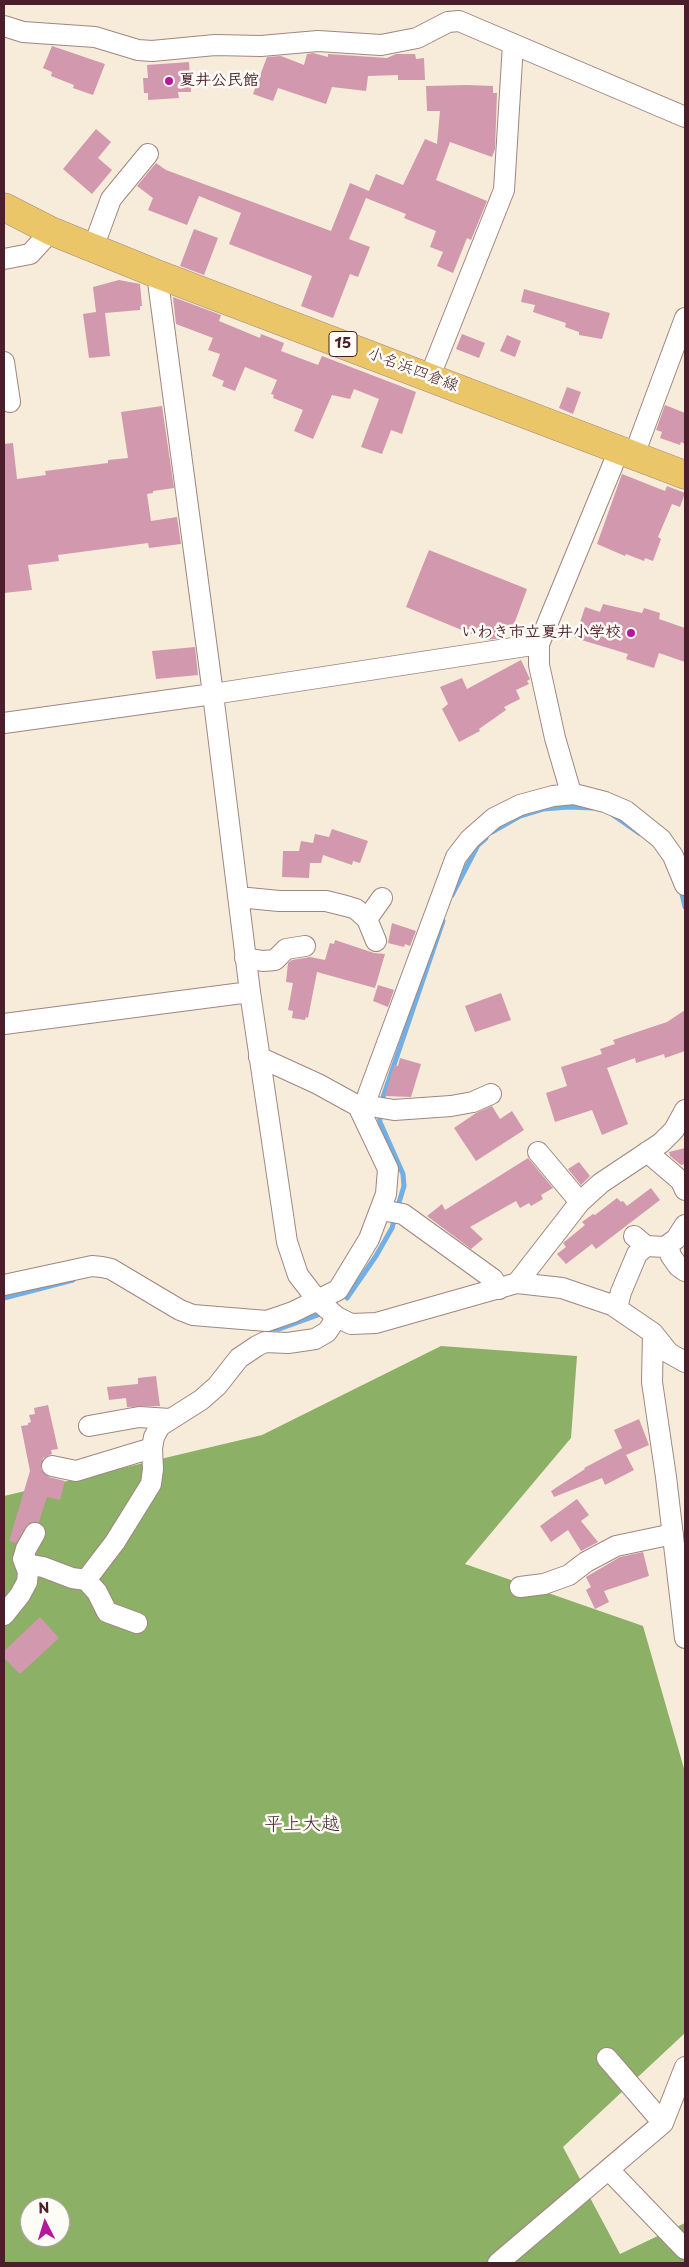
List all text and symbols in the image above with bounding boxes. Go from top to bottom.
place label: 夏井公民館 [179,71,259,91]
marker: 夏井公民館 [163,75,175,87]
road number: 15 [329,332,357,356]
street label: 小名浜四倉線 [365,344,461,396]
place label: いわき市立夏井小学校 [461,623,621,643]
marker: いわき市立夏井小学校 [625,627,637,639]
district label: 平上大越 [264,1814,340,1836]
north arrow [20,2197,70,2247]
text: N [37,2197,50,2218]

